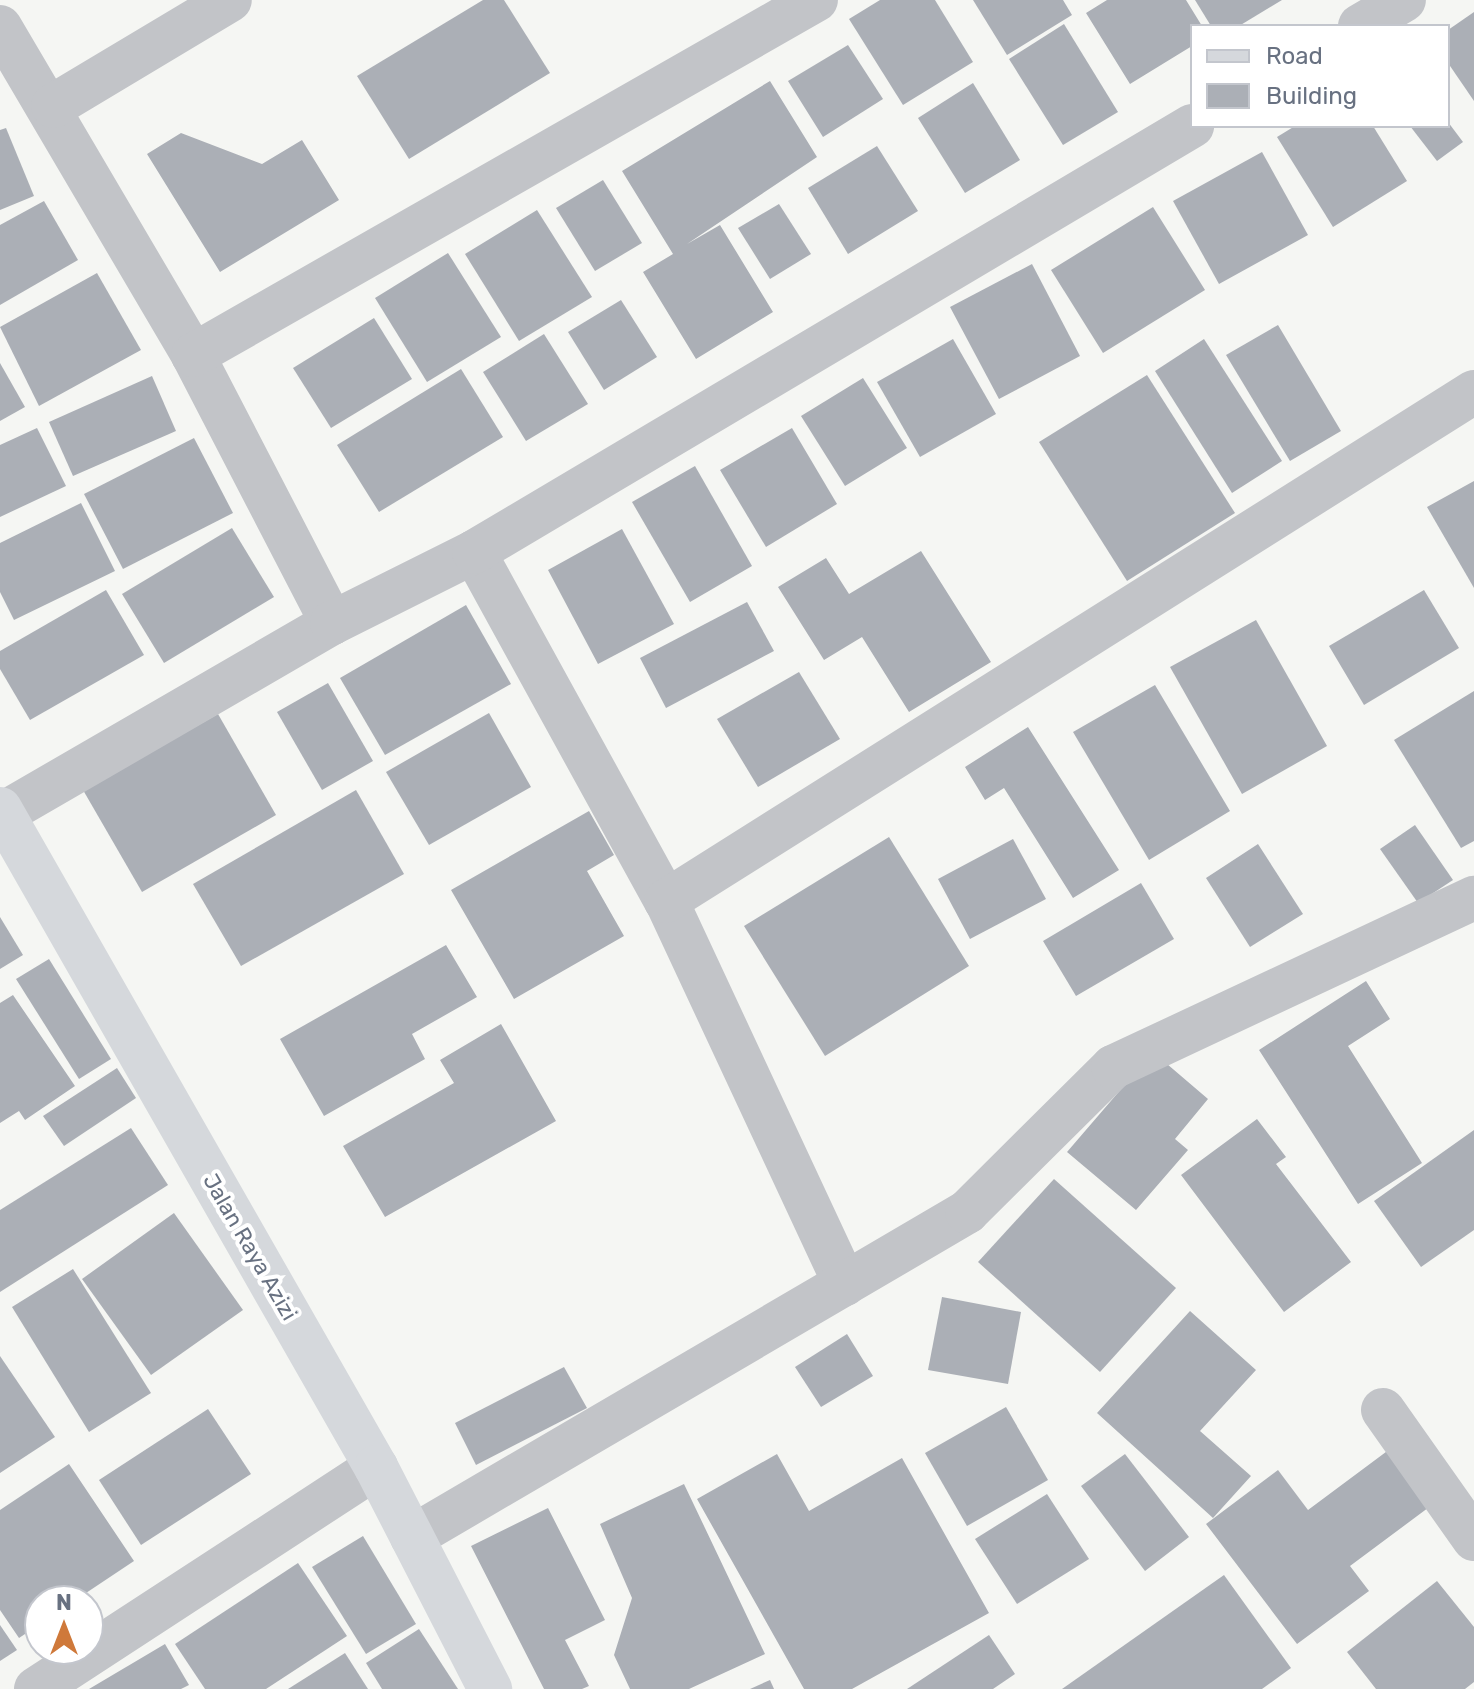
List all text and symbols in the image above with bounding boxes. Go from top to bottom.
legend [1190,24,1450,128]
text: Road [1266,42,1323,70]
text: Building [1266,82,1357,110]
street label: Jalan Raya Azizi [197,1169,303,1325]
north arrow [24,1585,104,1665]
text: N [56,1589,72,1616]

